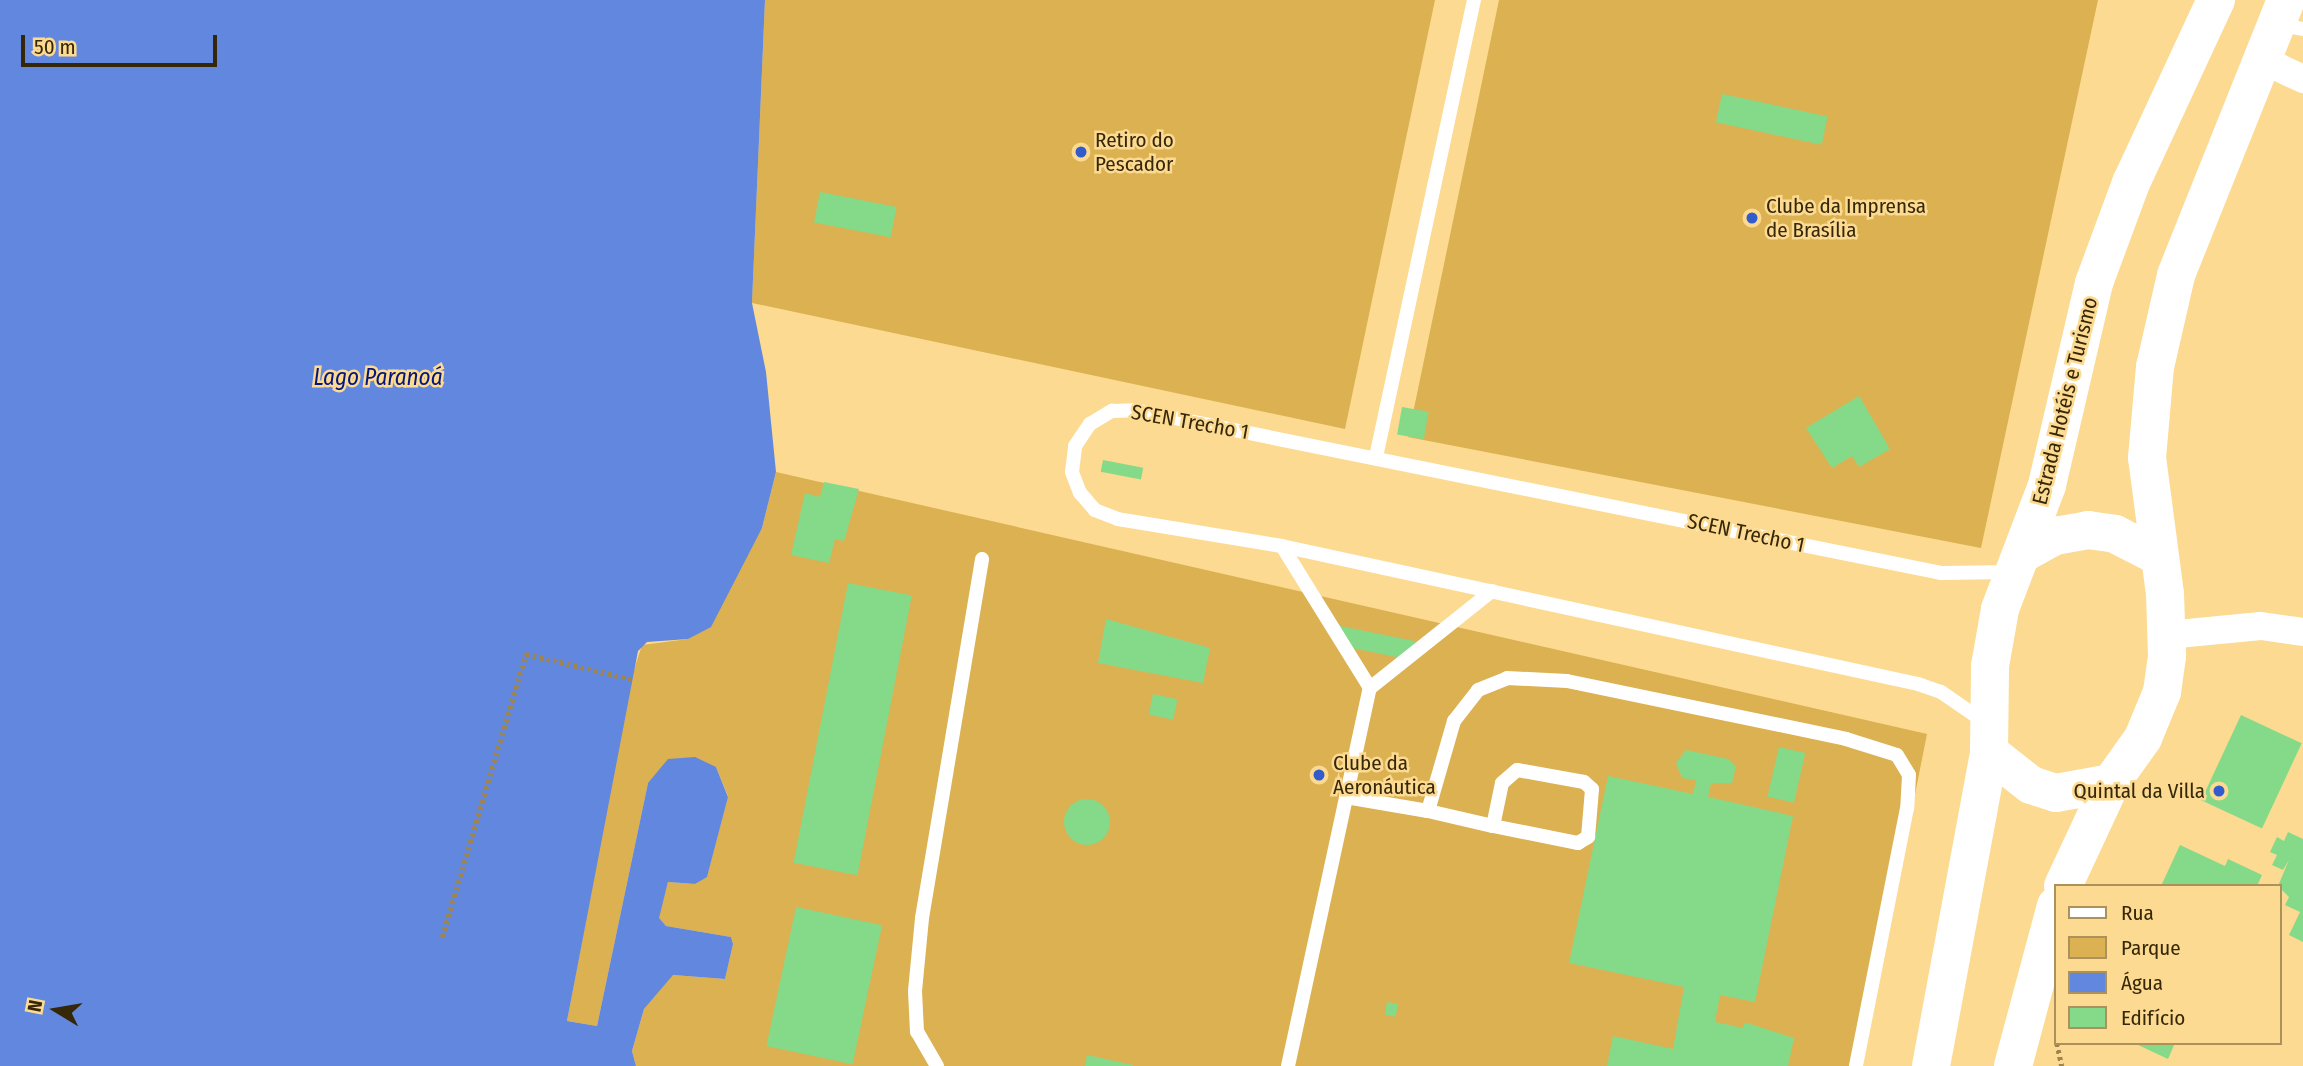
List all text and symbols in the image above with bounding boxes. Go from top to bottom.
scale bar [24,21,220,65]
text: 50 m [34,34,76,60]
place label: Retiro do Pescador [1095,127,1174,177]
marker: Retiro do Pescador [1073,144,1089,160]
place label: Clube da Imprensa de Brasília [1766,193,1926,243]
marker: Clube da Imprensa de Brasília [1744,210,1760,226]
street label: Estrada Hotéis e Turismo [2027,295,2103,507]
water label: Lago Paranoá [313,363,443,391]
street label: SCEN Trecho 1 [1129,399,1251,445]
street label: SCEN Trecho 1 [1685,508,1807,558]
place label: Clube da Aeronáutica [1333,750,1436,800]
marker: Clube da Aeronáutica [1311,767,1327,783]
place label: Quintal da Villa [2073,778,2205,804]
marker: Quintal da Villa [2211,783,2227,799]
legend [2054,884,2282,1045]
text: Rua [2121,900,2154,926]
text: Parque [2121,935,2181,961]
text: Água [2121,970,2163,996]
north arrow [21,975,91,1045]
text: N [23,998,47,1014]
text: Edifício [2121,1005,2185,1031]

